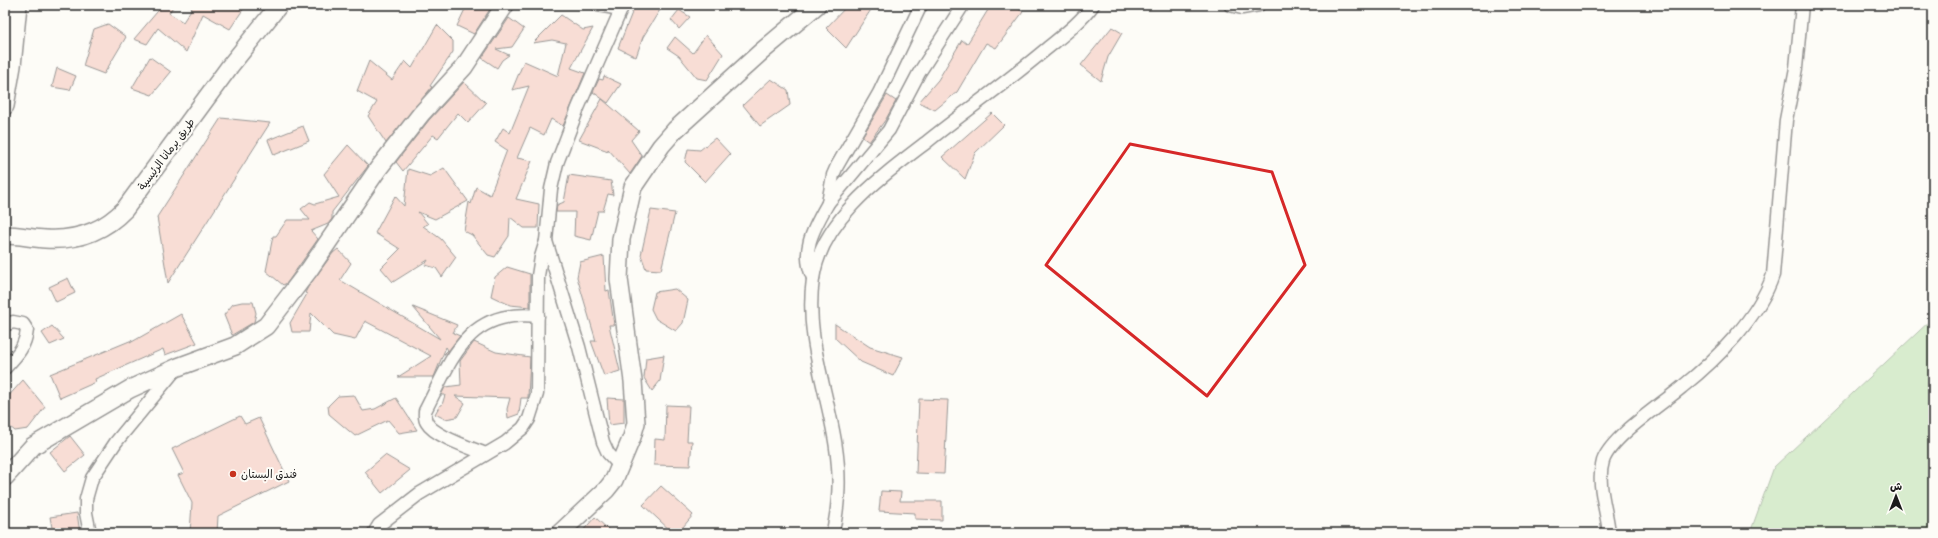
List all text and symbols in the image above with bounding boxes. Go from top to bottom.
street label: طريق برمانا الرئيسية [135,116,198,193]
place label: فندق البستان [241,468,297,482]
marker: فندق البستان [228,469,238,479]
north arrow [1876,476,1916,516]
text: ش [1890,480,1902,493]

